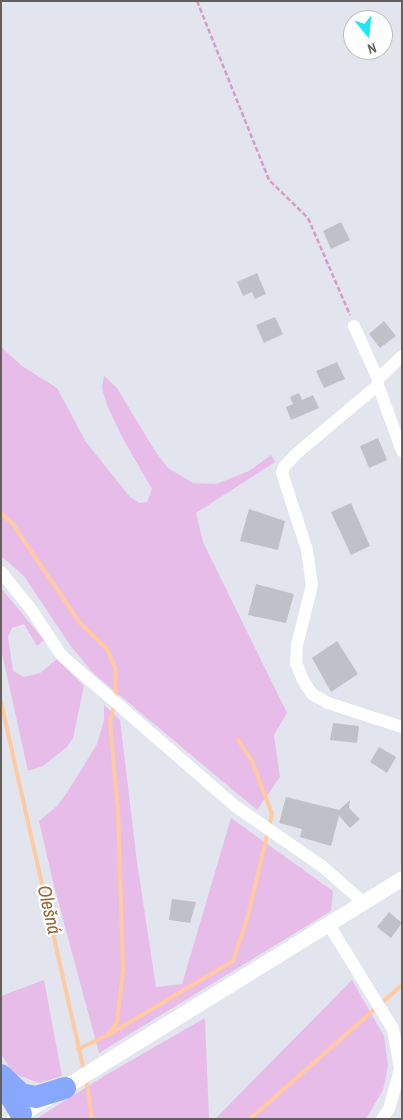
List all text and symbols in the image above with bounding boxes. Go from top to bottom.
north arrow [343,10,393,60]
text: N [366,39,379,58]
water label: Olešná [31,883,65,937]

